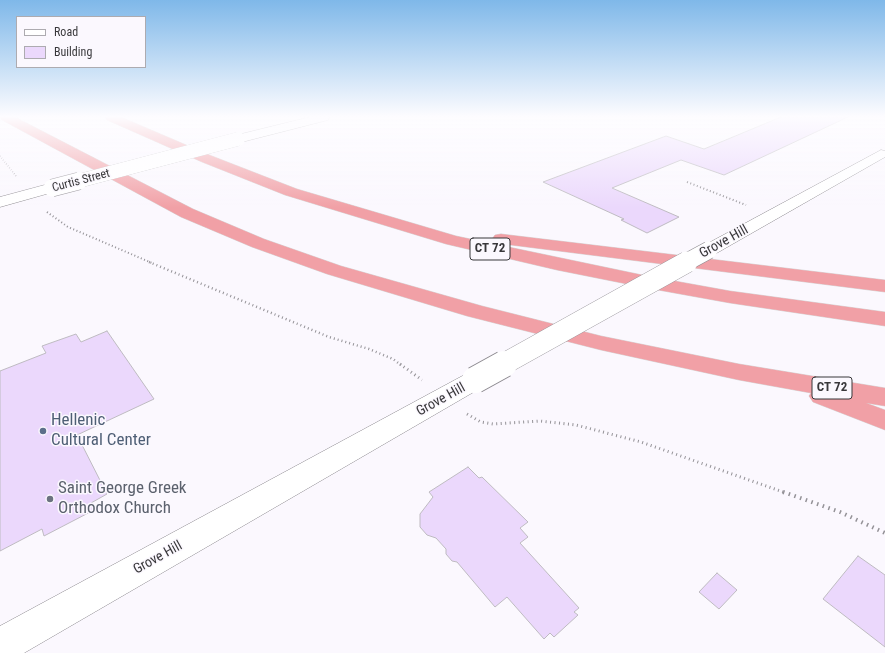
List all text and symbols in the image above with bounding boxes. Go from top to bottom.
legend [16,16,146,68]
text: Road [54,25,78,39]
text: Building [54,45,92,59]
street label: Curtis Street [51,166,111,196]
street label: Grove Hill [697,222,751,262]
road number: CT 72 [470,238,510,260]
road number: CT 72 [812,377,852,399]
street label: Grove Hill [414,380,468,420]
place label: Hellenic Cultural Center [51,411,151,451]
marker: Hellenic Cultural Center [38,426,48,436]
place label: Saint George Greek Orthodox Church [58,479,187,519]
marker: Saint George Greek Orthodox Church [45,494,55,504]
street label: Grove Hill [131,538,185,578]

